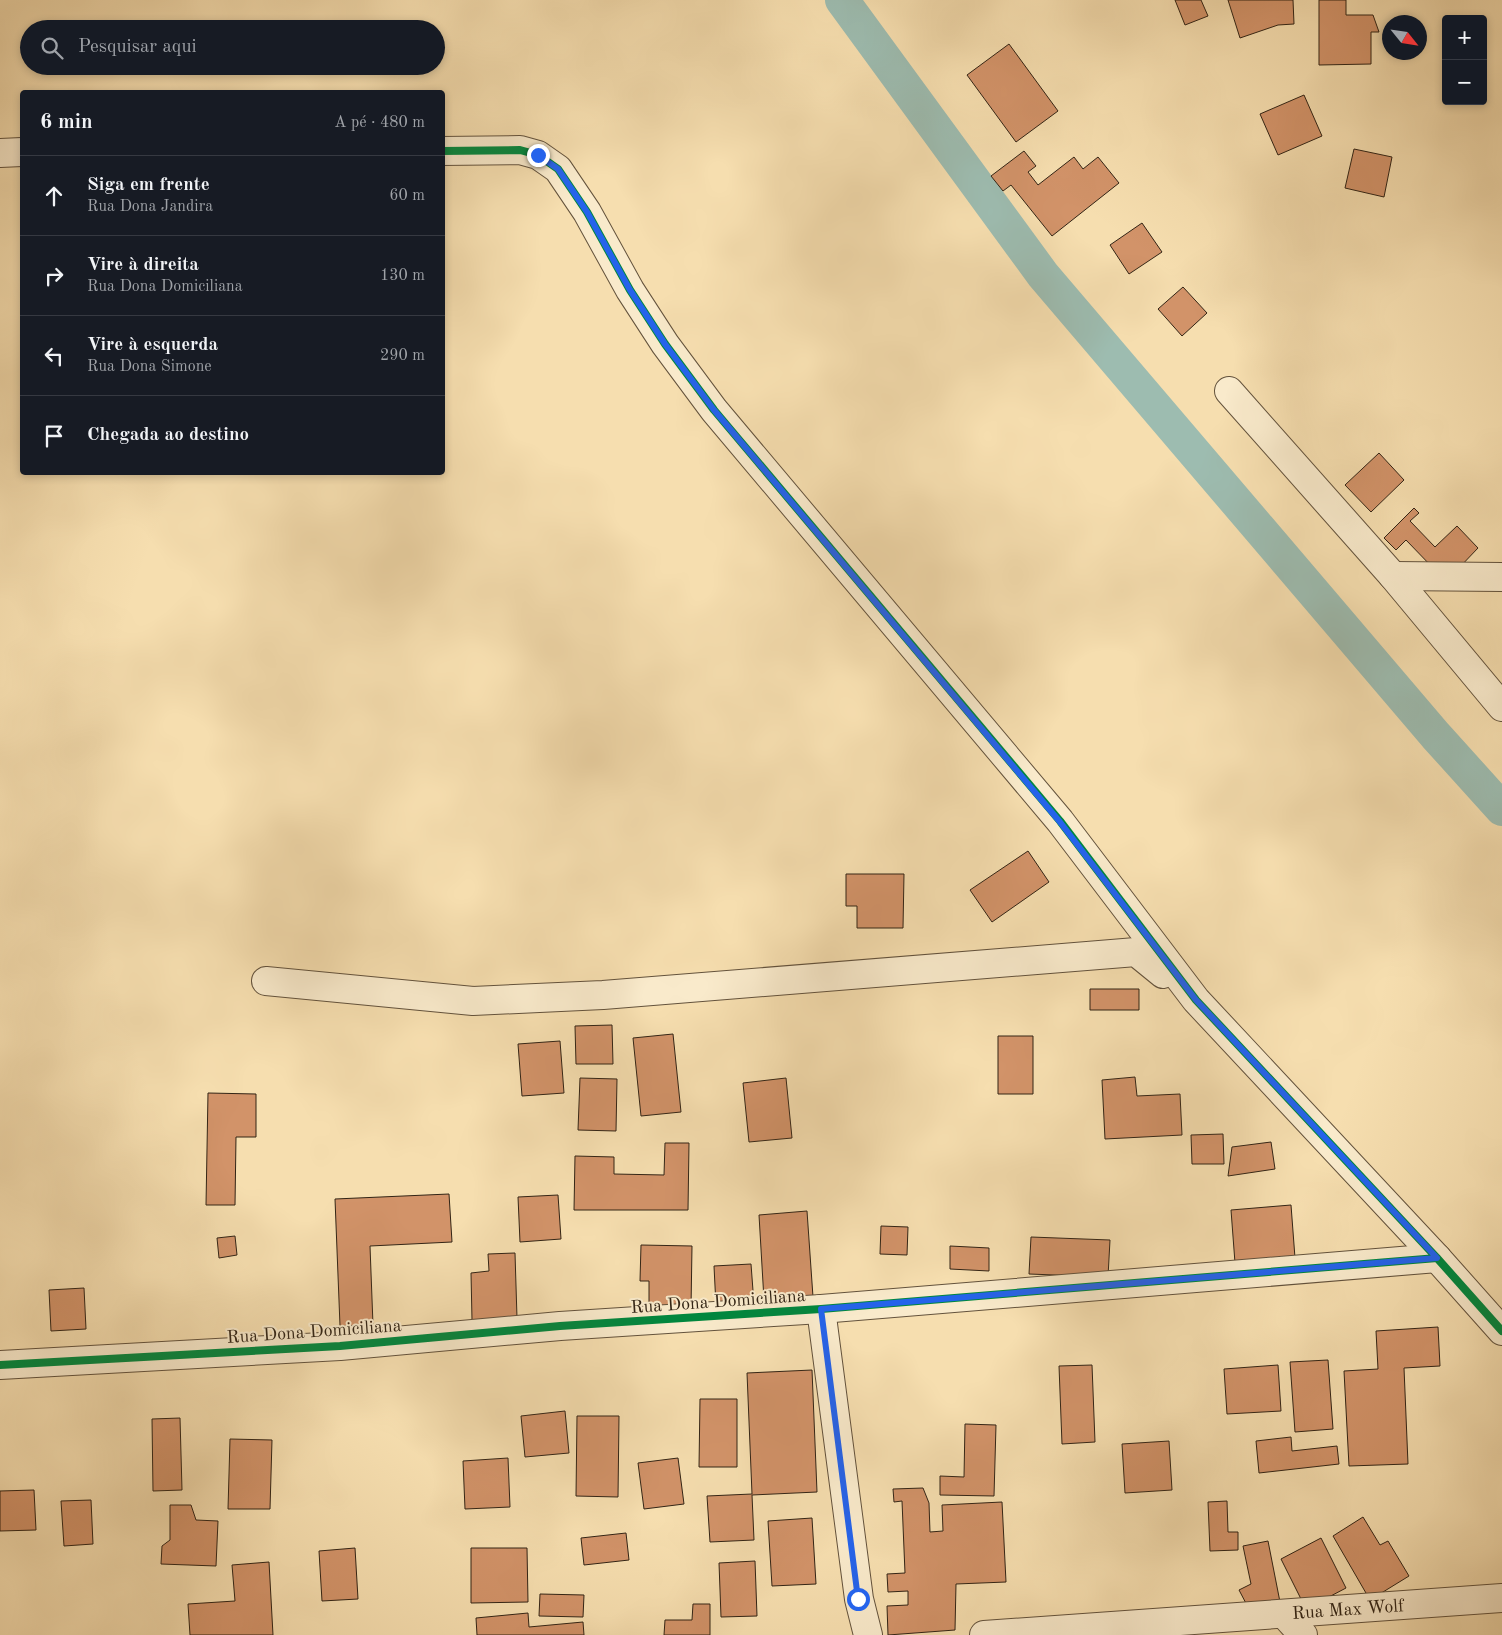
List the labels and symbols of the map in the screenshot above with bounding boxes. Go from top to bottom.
north arrow [1382,15,1427,60]
route end [527,144,550,167]
street label: Rua Dona Domiciliana [630,1287,806,1317]
street label: Rua Dona Domiciliana [226,1317,402,1347]
route start [847,1588,870,1611]
street label: Rua Max Wolf [1292,1597,1406,1623]

